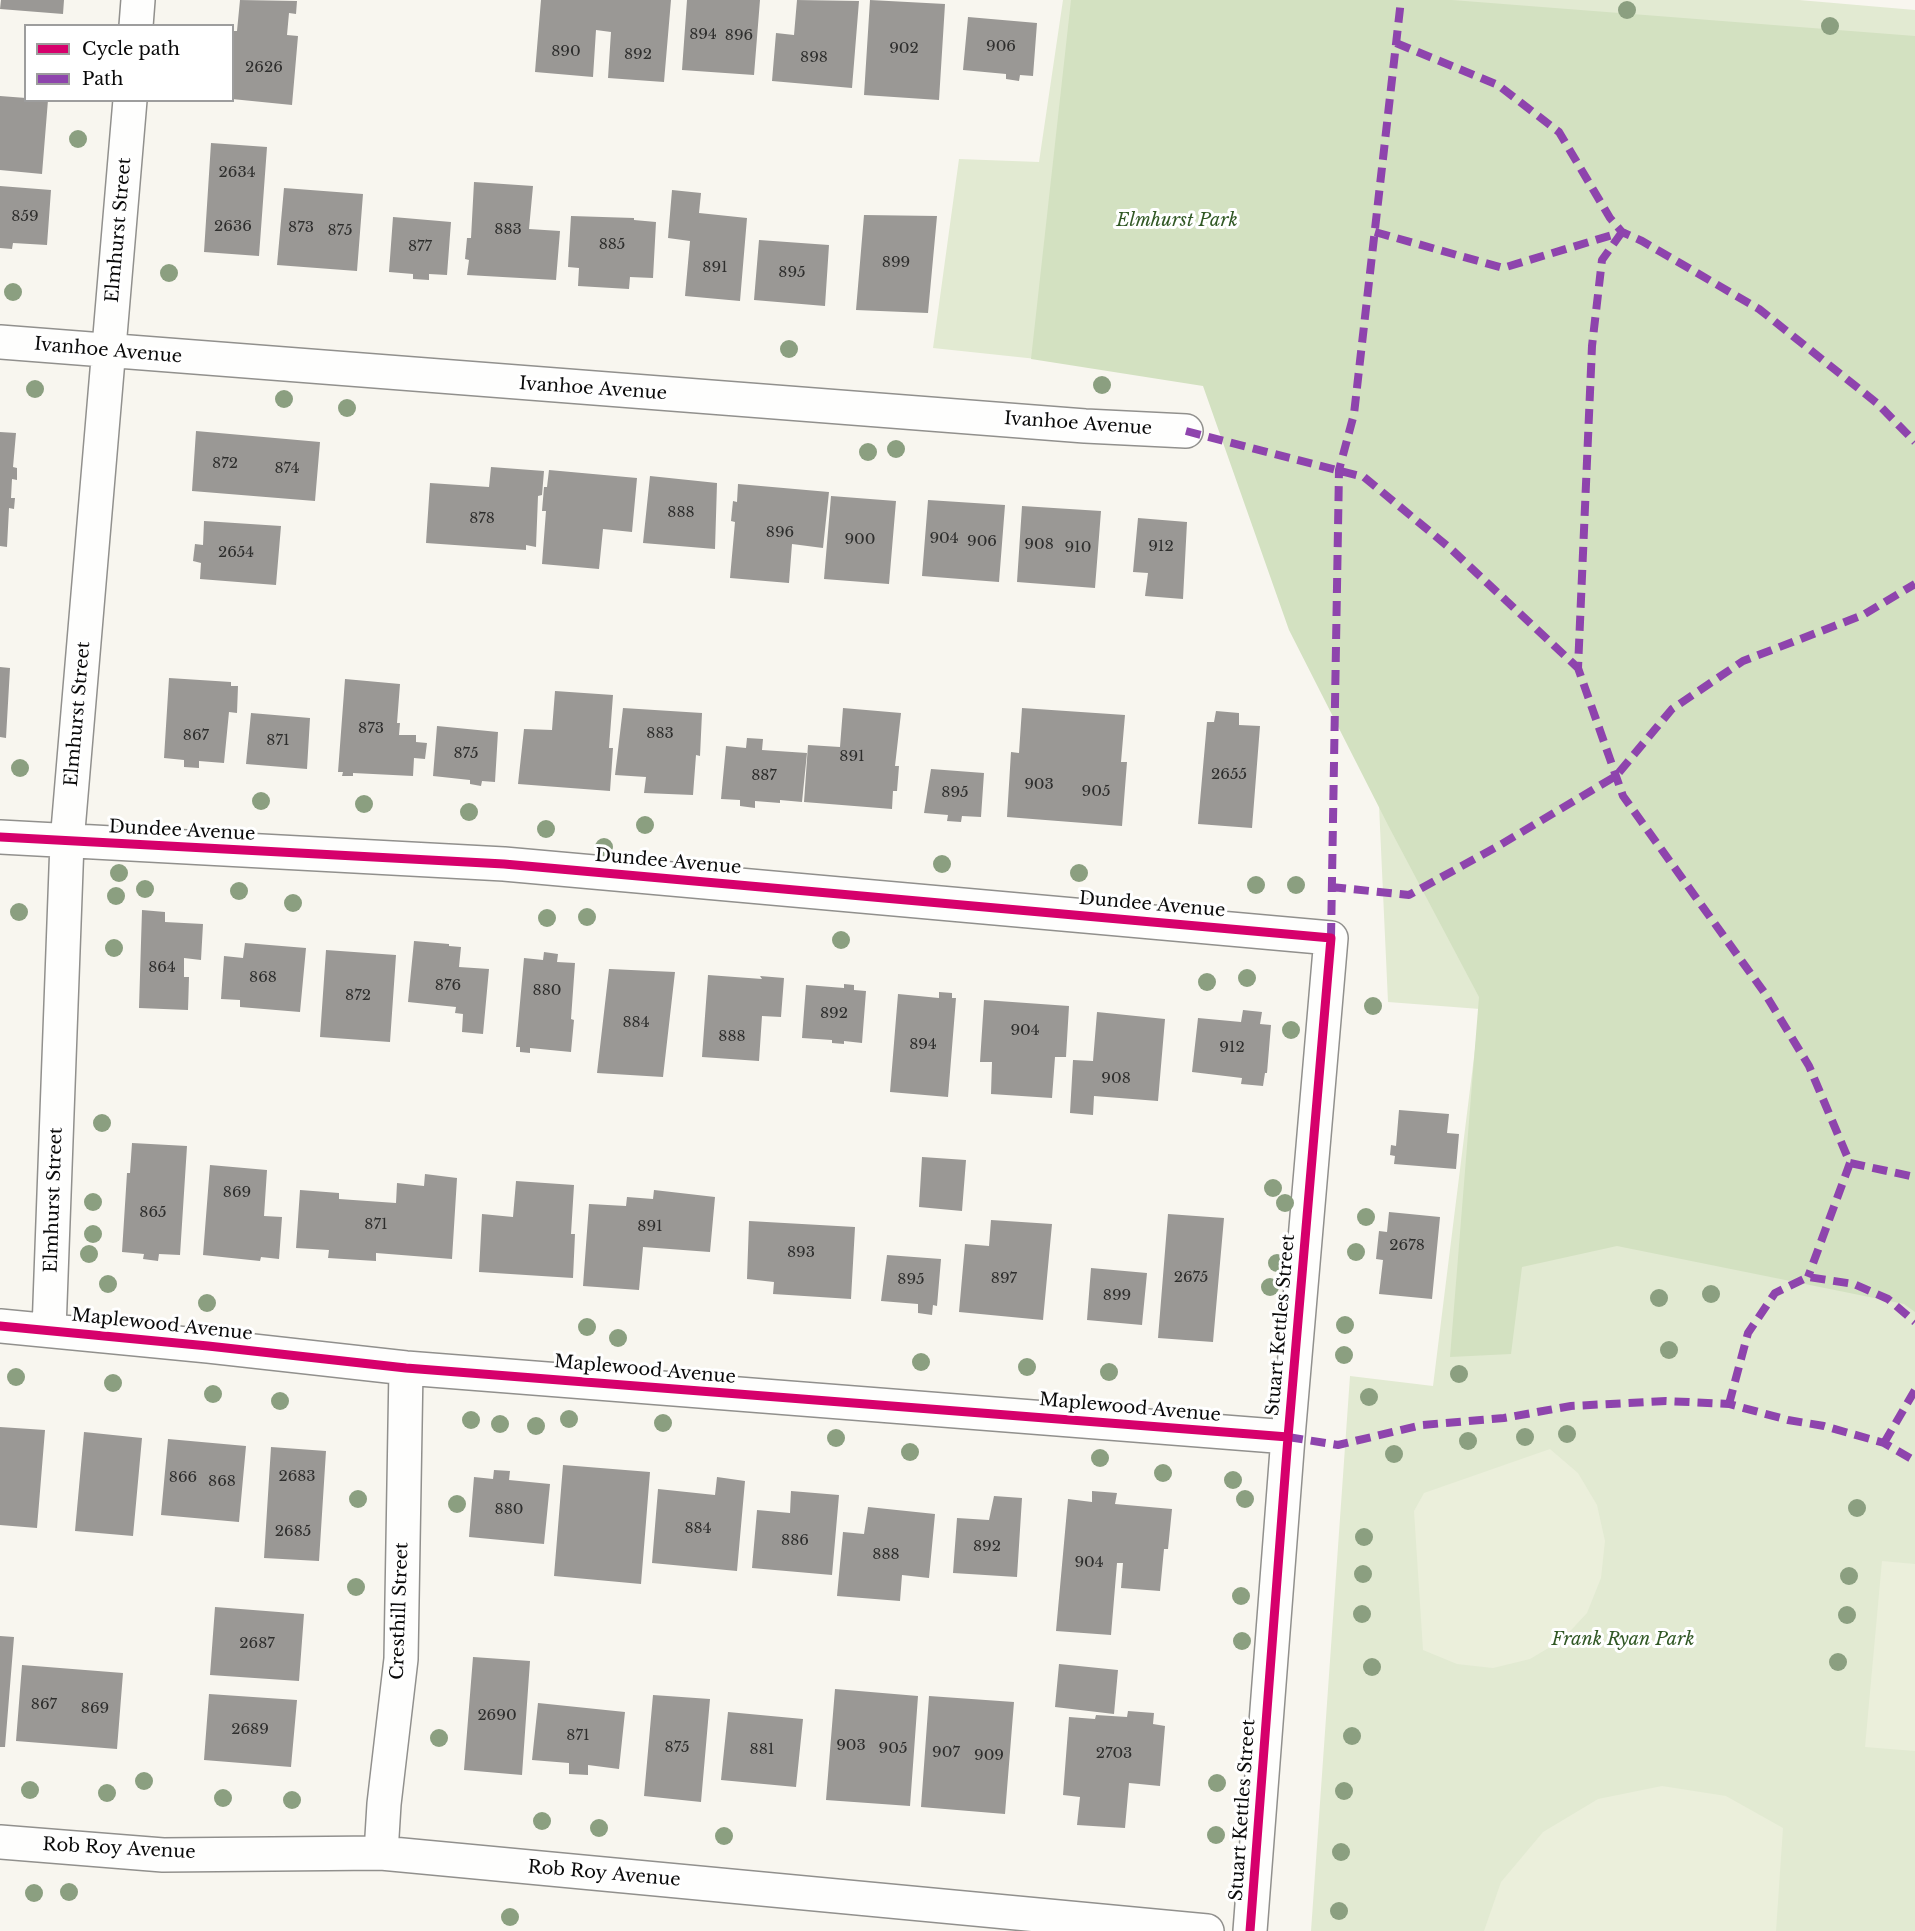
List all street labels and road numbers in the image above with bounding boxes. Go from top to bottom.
street label: Elmhurst Street [102,157,136,303]
street label: Ivanhoe Avenue [33,334,183,368]
street label: Ivanhoe Avenue [518,373,668,405]
street label: Ivanhoe Avenue [1003,408,1153,440]
street label: Elmhurst Street [61,641,95,787]
street label: Dundee Avenue [108,816,256,846]
street label: Dundee Avenue [594,845,742,879]
street label: Dundee Avenue [1078,888,1226,922]
street label: Elmhurst Street [41,1127,67,1273]
street label: Stuart Kettles Street [1262,1233,1300,1417]
street label: Maplewood Avenue [70,1305,254,1345]
street label: Maplewood Avenue [553,1351,737,1389]
street label: Maplewood Avenue [1038,1389,1222,1427]
street label: Cresthill Street [387,1542,413,1680]
street label: Stuart Kettles Street [1226,1718,1260,1902]
street label: Rob Roy Avenue [42,1834,196,1864]
street label: Rob Roy Avenue [527,1857,681,1891]

